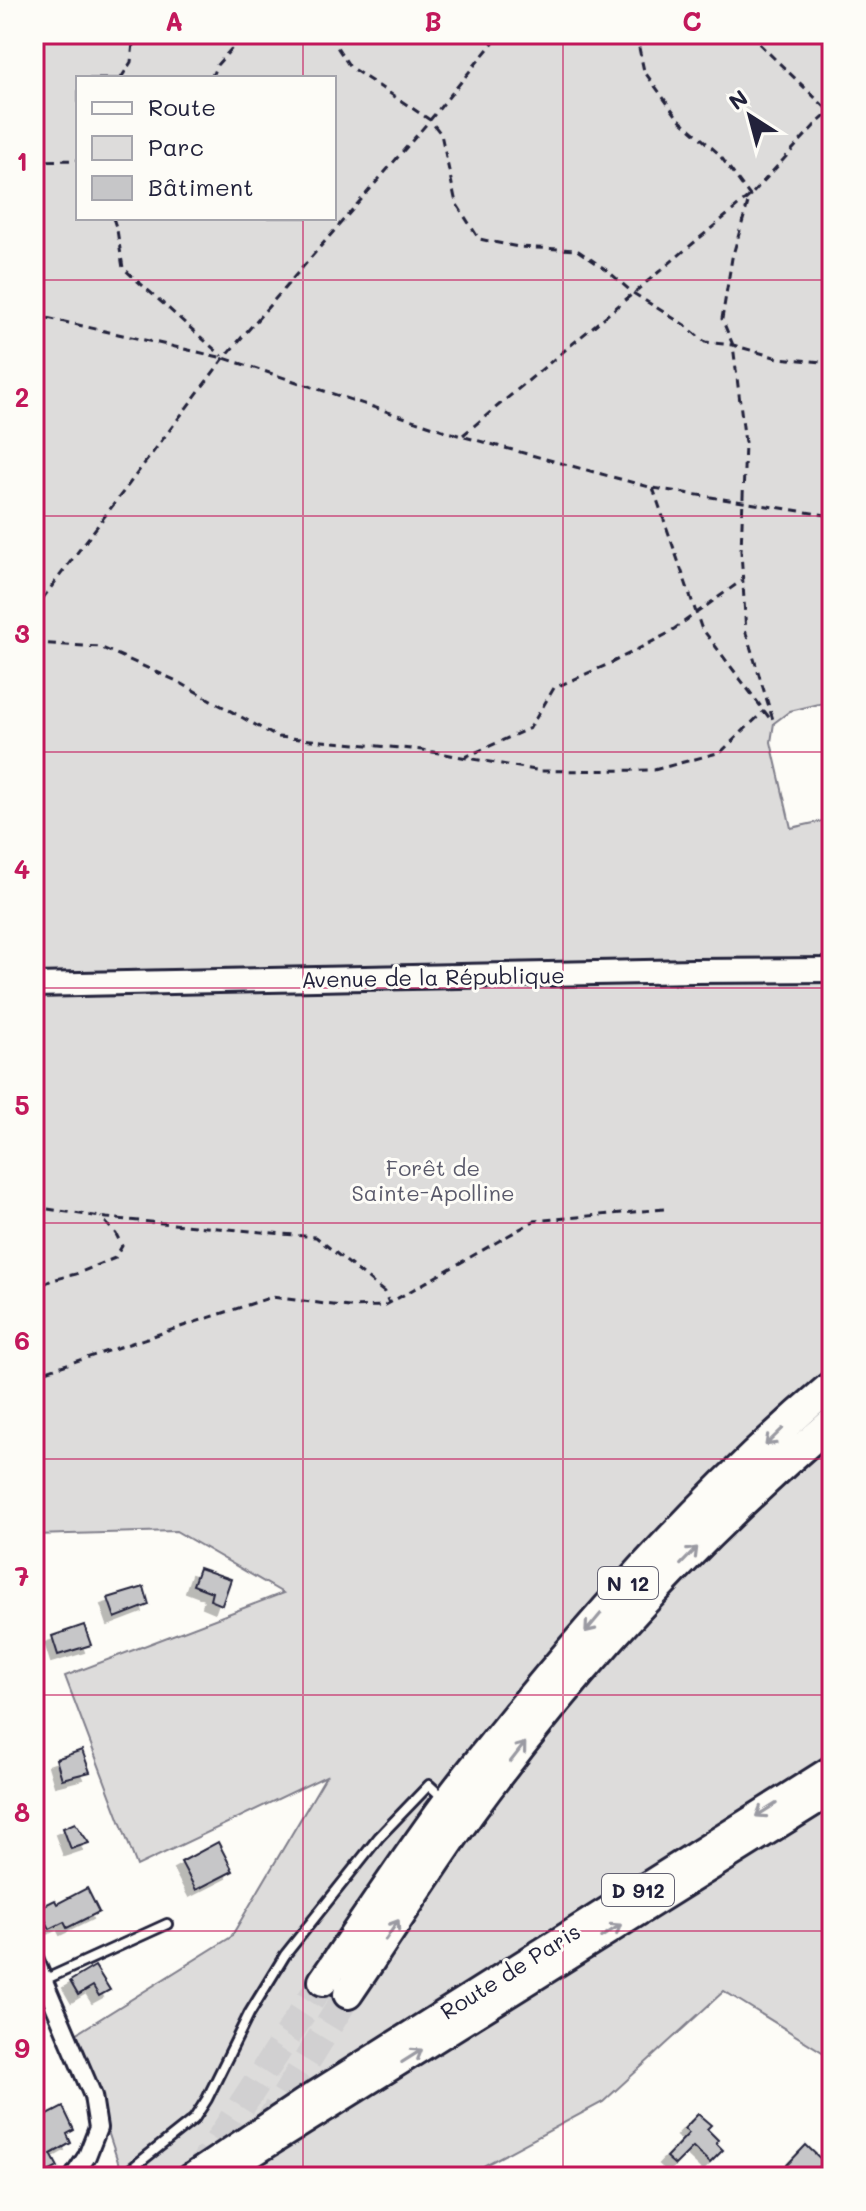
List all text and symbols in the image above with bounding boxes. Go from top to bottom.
text: A [165,4,183,38]
text: B [424,4,442,38]
text: C [682,4,702,38]
legend [76,76,336,220]
north arrow [710,76,790,156]
text: N [723,83,753,116]
text: Route [148,91,216,122]
text: Parc [148,131,204,162]
text: 1 [16,144,28,178]
text: Bâtiment [148,171,254,202]
text: 2 [15,380,29,414]
text: 3 [14,616,30,650]
text: 4 [14,852,30,886]
street label: Avenue de la République [301,960,565,994]
text: 5 [14,1088,30,1122]
park label: Forêt de Sainte-Apolline [351,1153,515,1207]
text: 6 [14,1323,30,1357]
one-way arrow [765,1427,784,1446]
one-way arrow [679,1547,698,1566]
text: 7 [15,1559,29,1593]
road number: N 12 [598,1567,658,1599]
one-way arrow [584,1613,602,1633]
one-way arrow [510,1742,527,1763]
text: 8 [14,1795,30,1829]
one-way arrow [755,1802,778,1818]
road number: D 912 [602,1874,674,1906]
street label: Route de Paris [435,1916,585,2026]
one-way arrow [383,1919,400,1941]
one-way arrow [599,1923,621,1939]
text: 9 [14,2031,30,2065]
one-way arrow [400,2048,422,2064]

